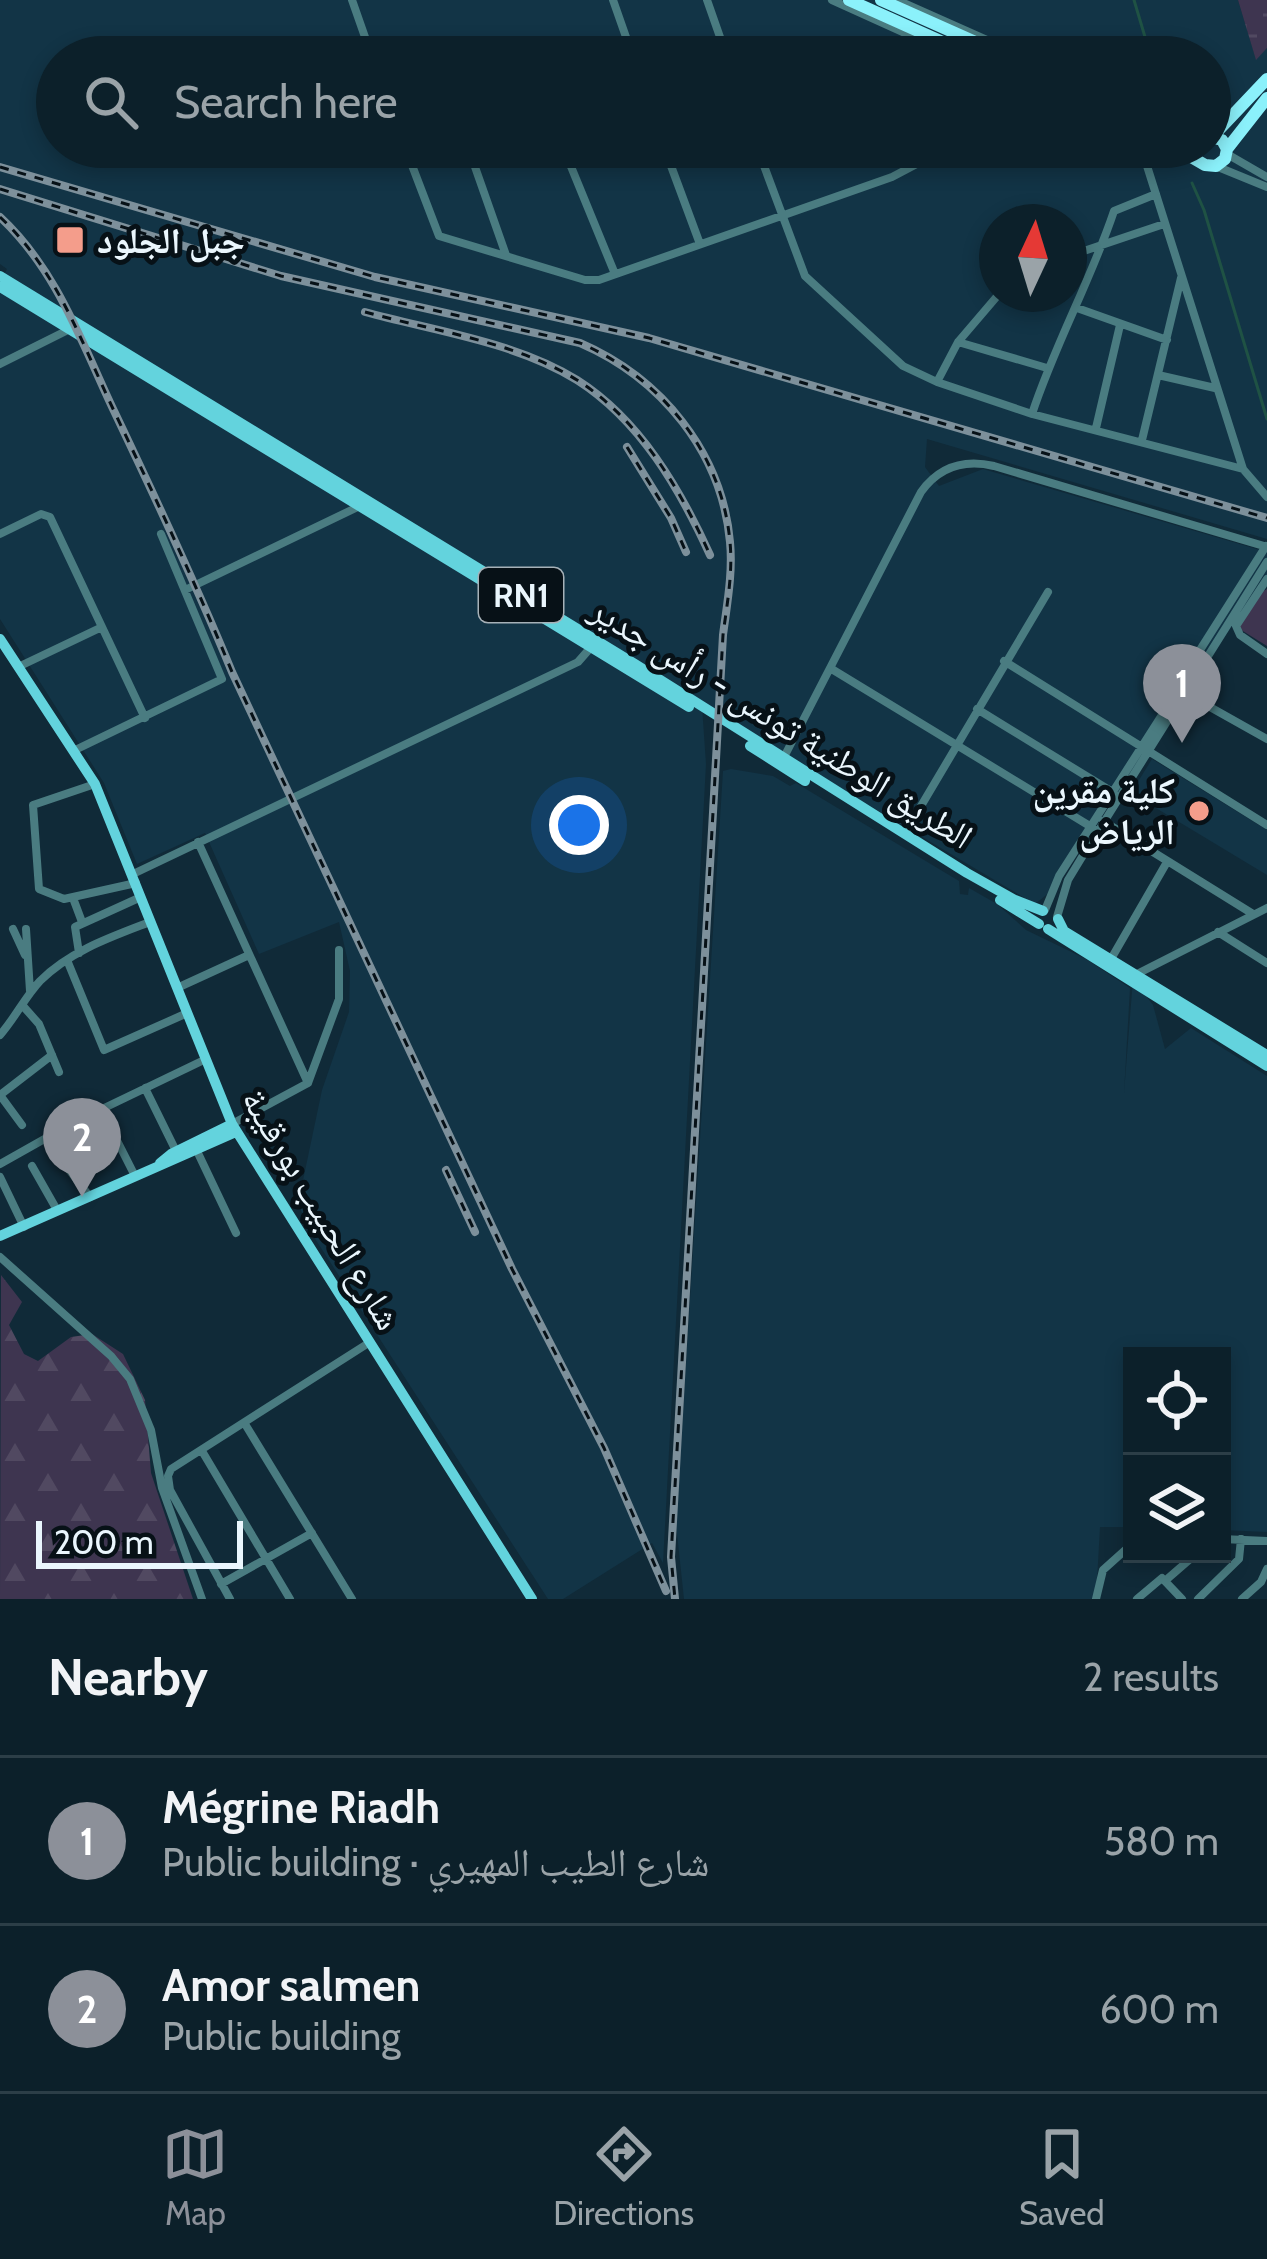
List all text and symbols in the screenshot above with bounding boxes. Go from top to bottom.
search box [36,36,1231,168]
icon: search [78,69,144,135]
text: Search here [174,75,398,129]
north arrow [979,204,1087,312]
place label: جبل الجلود [97,218,245,263]
marker: جبل الجلود [54,224,86,256]
road number: RN1 [479,568,563,622]
street label: الطريق الوطنية تونس - رأس جدير [582,586,981,858]
pin: 1 [1143,644,1221,743]
place label: كلية مقرين الرياض [1032,768,1175,853]
your location [549,795,609,855]
marker: كلية مقرين الرياض [1186,798,1212,824]
street label: شارع الحبيب بورقيبة [232,1081,411,1338]
pin: 2 [43,1098,121,1197]
map controls [1123,1347,1231,1563]
button: locate [1123,1347,1231,1455]
button: layers [1123,1455,1231,1563]
scale bar [36,1515,243,1568]
text: 200 m [54,1522,154,1562]
text: Nearby [48,1646,208,1708]
text: 2 results [1083,1653,1219,1701]
text: Mégrine Riadh [162,1780,440,1834]
text: 1 [80,1817,94,1865]
text: 580 m [1104,1817,1219,1865]
text: Public building · شارع الطيب المهيري [162,1838,710,1886]
text: Amor salmen [162,1958,420,2012]
text: 2 [77,1985,97,2033]
text: 600 m [1099,1985,1219,2033]
text: Public building [162,2012,401,2060]
tab: Map [162,2121,228,2233]
tab: Directions [553,2121,694,2233]
tab: Saved [1019,2121,1105,2233]

